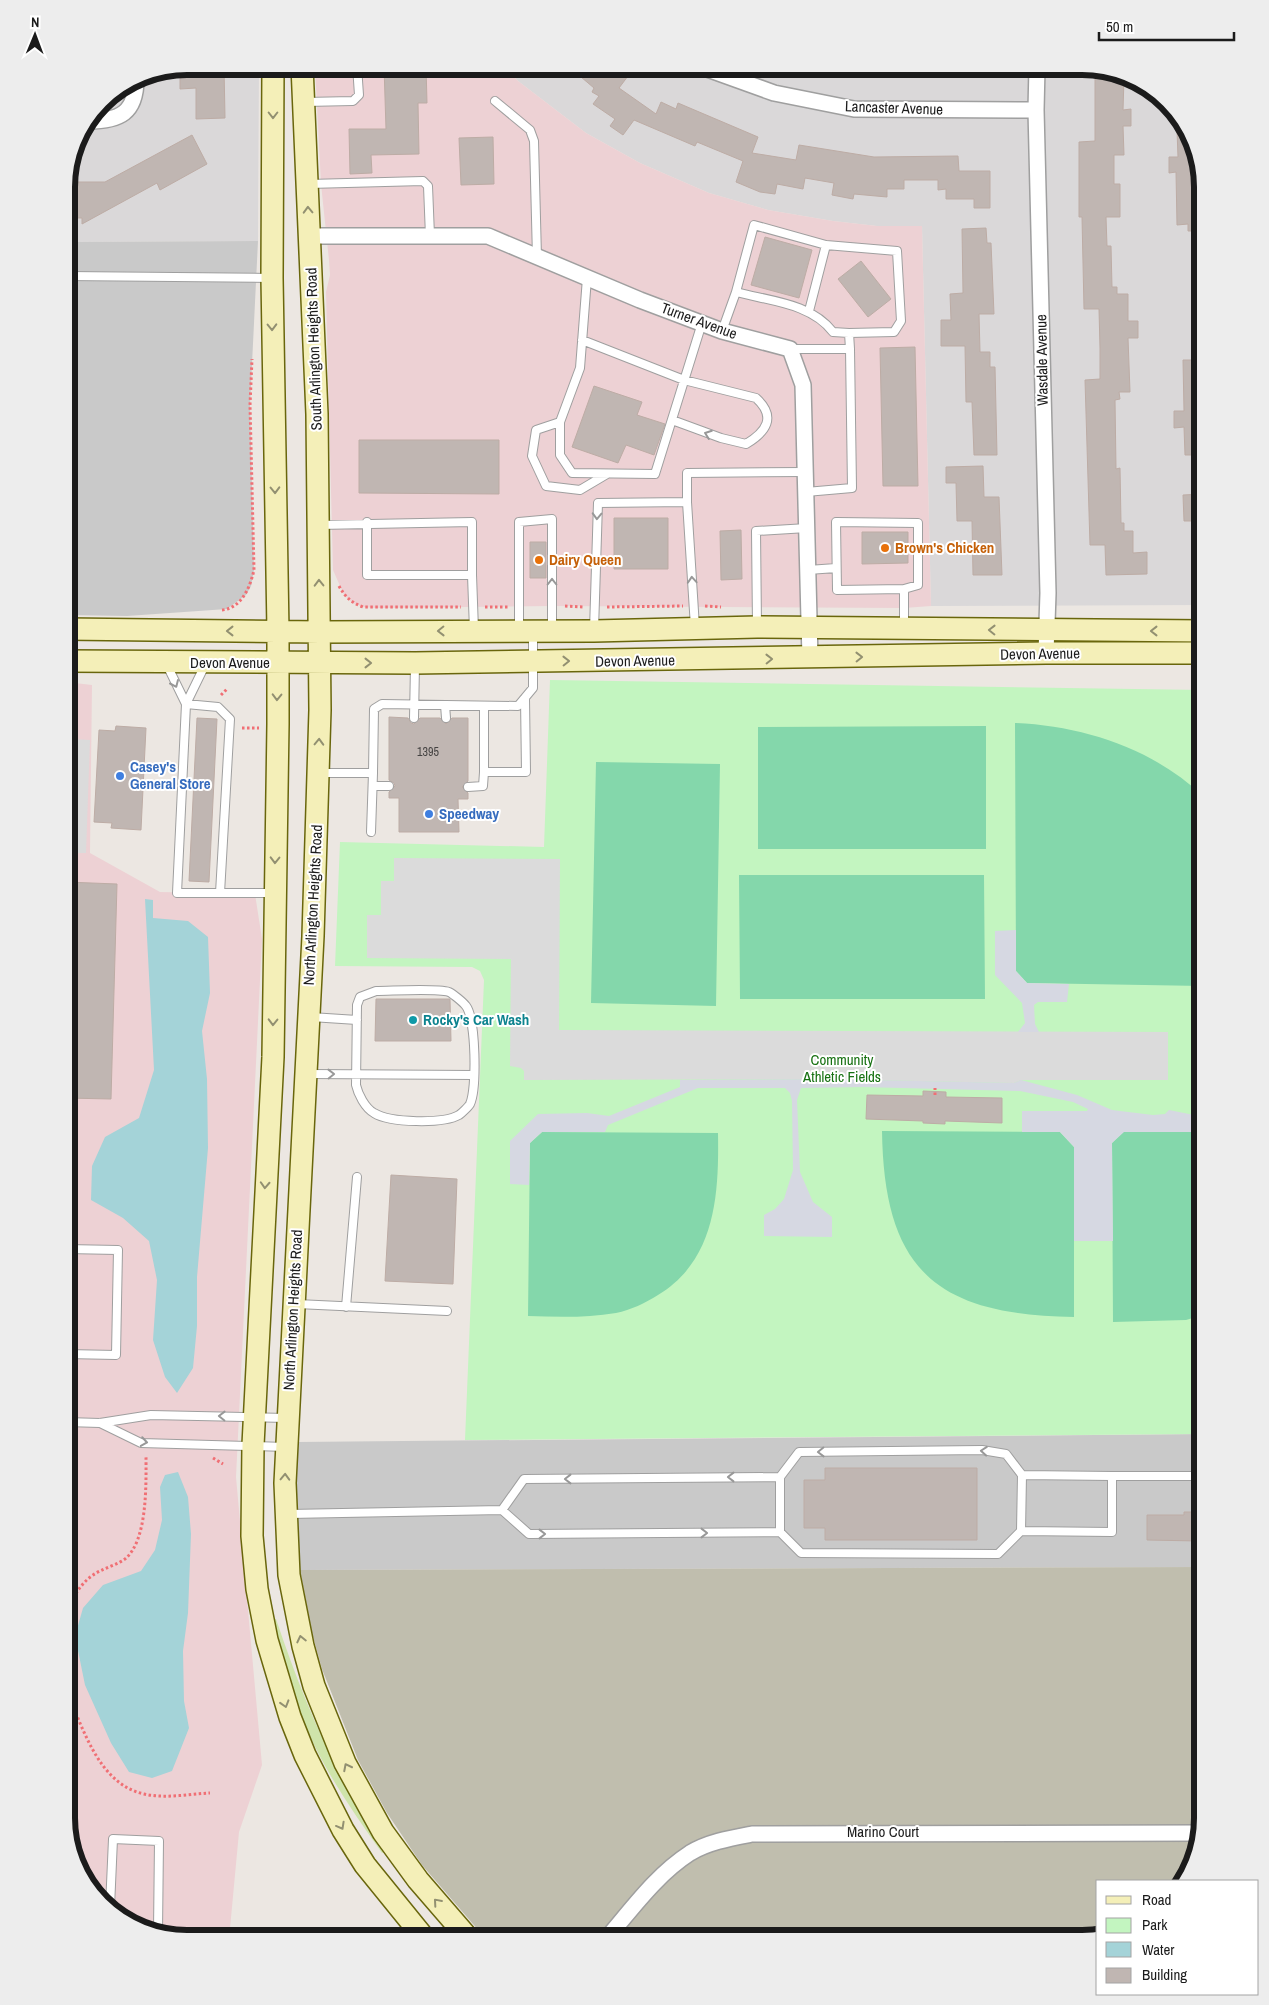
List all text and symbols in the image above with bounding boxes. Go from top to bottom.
north arrow [10,10,60,60]
scale bar [1099,10,1234,42]
text: N [31,13,40,31]
text: 50 m [1106,16,1133,37]
street label: Lancaster Avenue [845,95,944,120]
one-way arrow [268,112,278,119]
one-way arrow [302,206,313,214]
street label: South Arlington Heights Road [300,267,327,431]
street label: Turner Avenue [658,297,740,344]
street label: Wasdale Avenue [1030,314,1053,406]
one-way arrow [267,323,278,331]
one-way arrow [705,430,713,440]
one-way arrow [270,486,281,494]
one-way arrow [592,512,602,520]
place label: Brown's Chicken [895,537,994,558]
marker: Brown's Chicken [879,542,891,554]
place label: Dairy Queen [549,549,621,570]
marker: Dairy Queen [533,554,545,566]
one-way arrow [687,576,698,584]
one-way arrow [547,578,557,586]
one-way arrow [314,579,324,586]
one-way arrow [987,625,995,635]
one-way arrow [225,626,233,636]
one-way arrow [436,626,444,636]
one-way arrow [1150,626,1158,636]
street label: Devon Avenue [1000,642,1080,665]
street label: Devon Avenue [595,649,675,672]
street label: Devon Avenue [190,652,270,673]
one-way arrow [856,652,863,662]
one-way arrow [766,654,773,664]
one-way arrow [562,656,570,667]
one-way arrow [365,658,373,668]
one-way arrow [168,679,179,688]
one-way arrow [272,694,282,702]
one-way arrow [313,738,324,746]
house number: 1395 [417,744,439,760]
place label: Casey's General Store [130,756,211,794]
marker: Casey's General Store [114,770,126,782]
place label: Speedway [439,803,499,824]
marker: Speedway [423,808,435,820]
street label: North Arlington Heights Road [298,824,327,986]
one-way arrow [270,856,280,864]
place label: Rocky's Car Wash [423,1009,529,1030]
marker: Rocky's Car Wash [407,1014,419,1026]
one-way arrow [268,1019,278,1027]
park label: Community Athletic Fields [802,1049,881,1087]
one-way arrow [328,1069,335,1079]
one-way arrow [260,1181,271,1189]
street label: North Arlington Heights Road [278,1229,307,1391]
one-way arrow [217,1411,225,1421]
one-way arrow [140,1436,149,1446]
one-way arrow [979,1446,987,1457]
one-way arrow [817,1447,824,1457]
one-way arrow [727,1472,734,1482]
one-way arrow [280,1473,291,1481]
one-way arrow [564,1474,572,1484]
one-way arrow [700,1528,708,1538]
one-way arrow [538,1529,546,1539]
one-way arrow [297,1634,307,1643]
one-way arrow [280,1699,290,1707]
one-way arrow [343,1763,353,1772]
one-way arrow [334,1821,344,1830]
street label: Marino Court [847,1821,919,1842]
legend [1096,1880,1259,1995]
text: Road [1142,1889,1171,1910]
one-way arrow [435,1899,443,1908]
text: Park [1142,1914,1168,1935]
text: Water [1142,1939,1174,1960]
text: Building [1142,1964,1187,1985]

